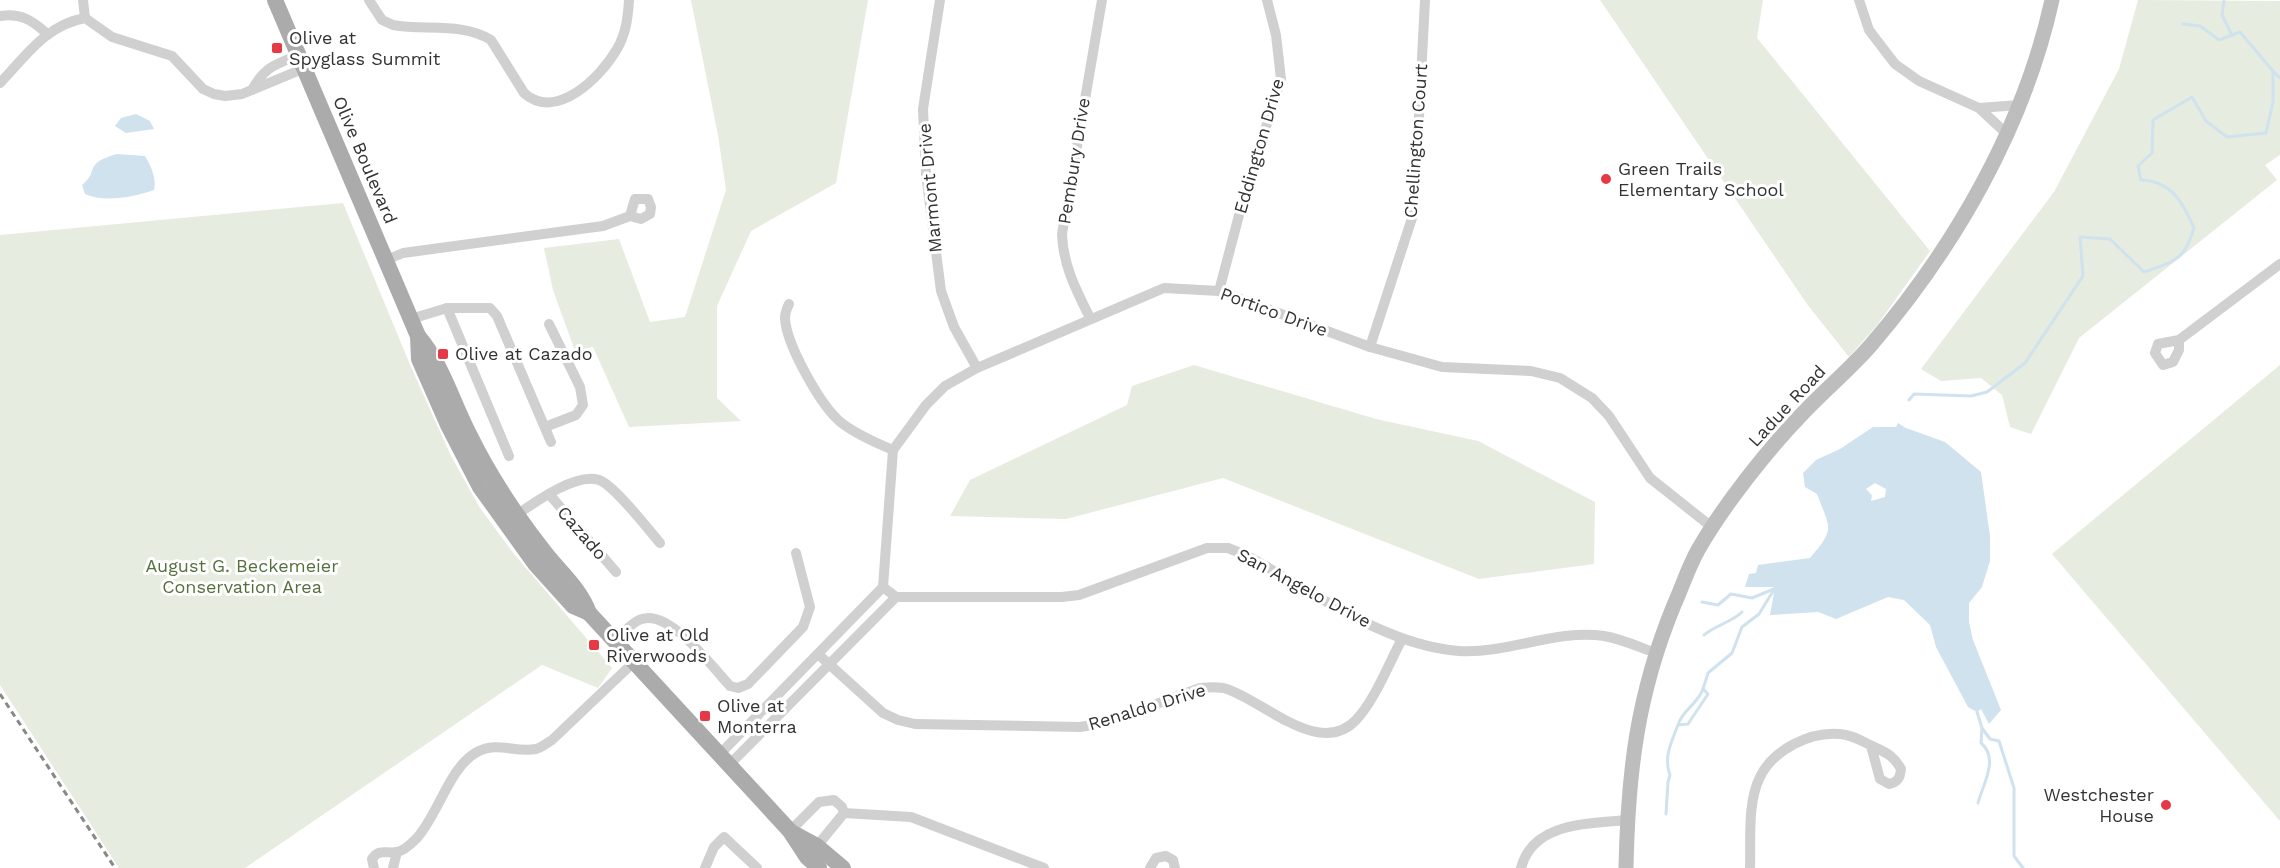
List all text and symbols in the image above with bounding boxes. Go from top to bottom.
place label: Olive at Spyglass Summit [289,27,441,69]
marker: Olive at Spyglass Summit [270,41,284,55]
street label: Chellington Court [1400,63,1431,219]
street label: Eddington Drive [1229,76,1288,216]
street label: Olive Boulevard [329,93,402,227]
street label: Pembury Drive [1053,96,1094,226]
street label: Marmont Drive [913,122,946,254]
place label: Green Trails Elementary School [1618,158,1784,200]
marker: Green Trails Elementary School [1599,172,1613,186]
street label: Portico Drive [1218,282,1331,341]
place label: Olive at Cazado [455,343,593,364]
marker: Olive at Cazado [436,347,450,361]
street label: Ladue Road [1744,361,1830,451]
street label: Cazado [553,501,611,564]
street label: San Angelo Drive [1234,543,1375,632]
park label: August G. Beckemeier Conservation Area [145,555,339,597]
place label: Olive at Old Riverwoods [606,624,709,666]
marker: Olive at Old Riverwoods [587,638,601,652]
street label: Renaldo Drive [1086,679,1208,734]
place label: Olive at Monterra [717,695,797,737]
marker: Olive at Monterra [698,709,712,723]
place label: Westchester House [2044,784,2154,826]
marker: Westchester House [2159,798,2173,812]

